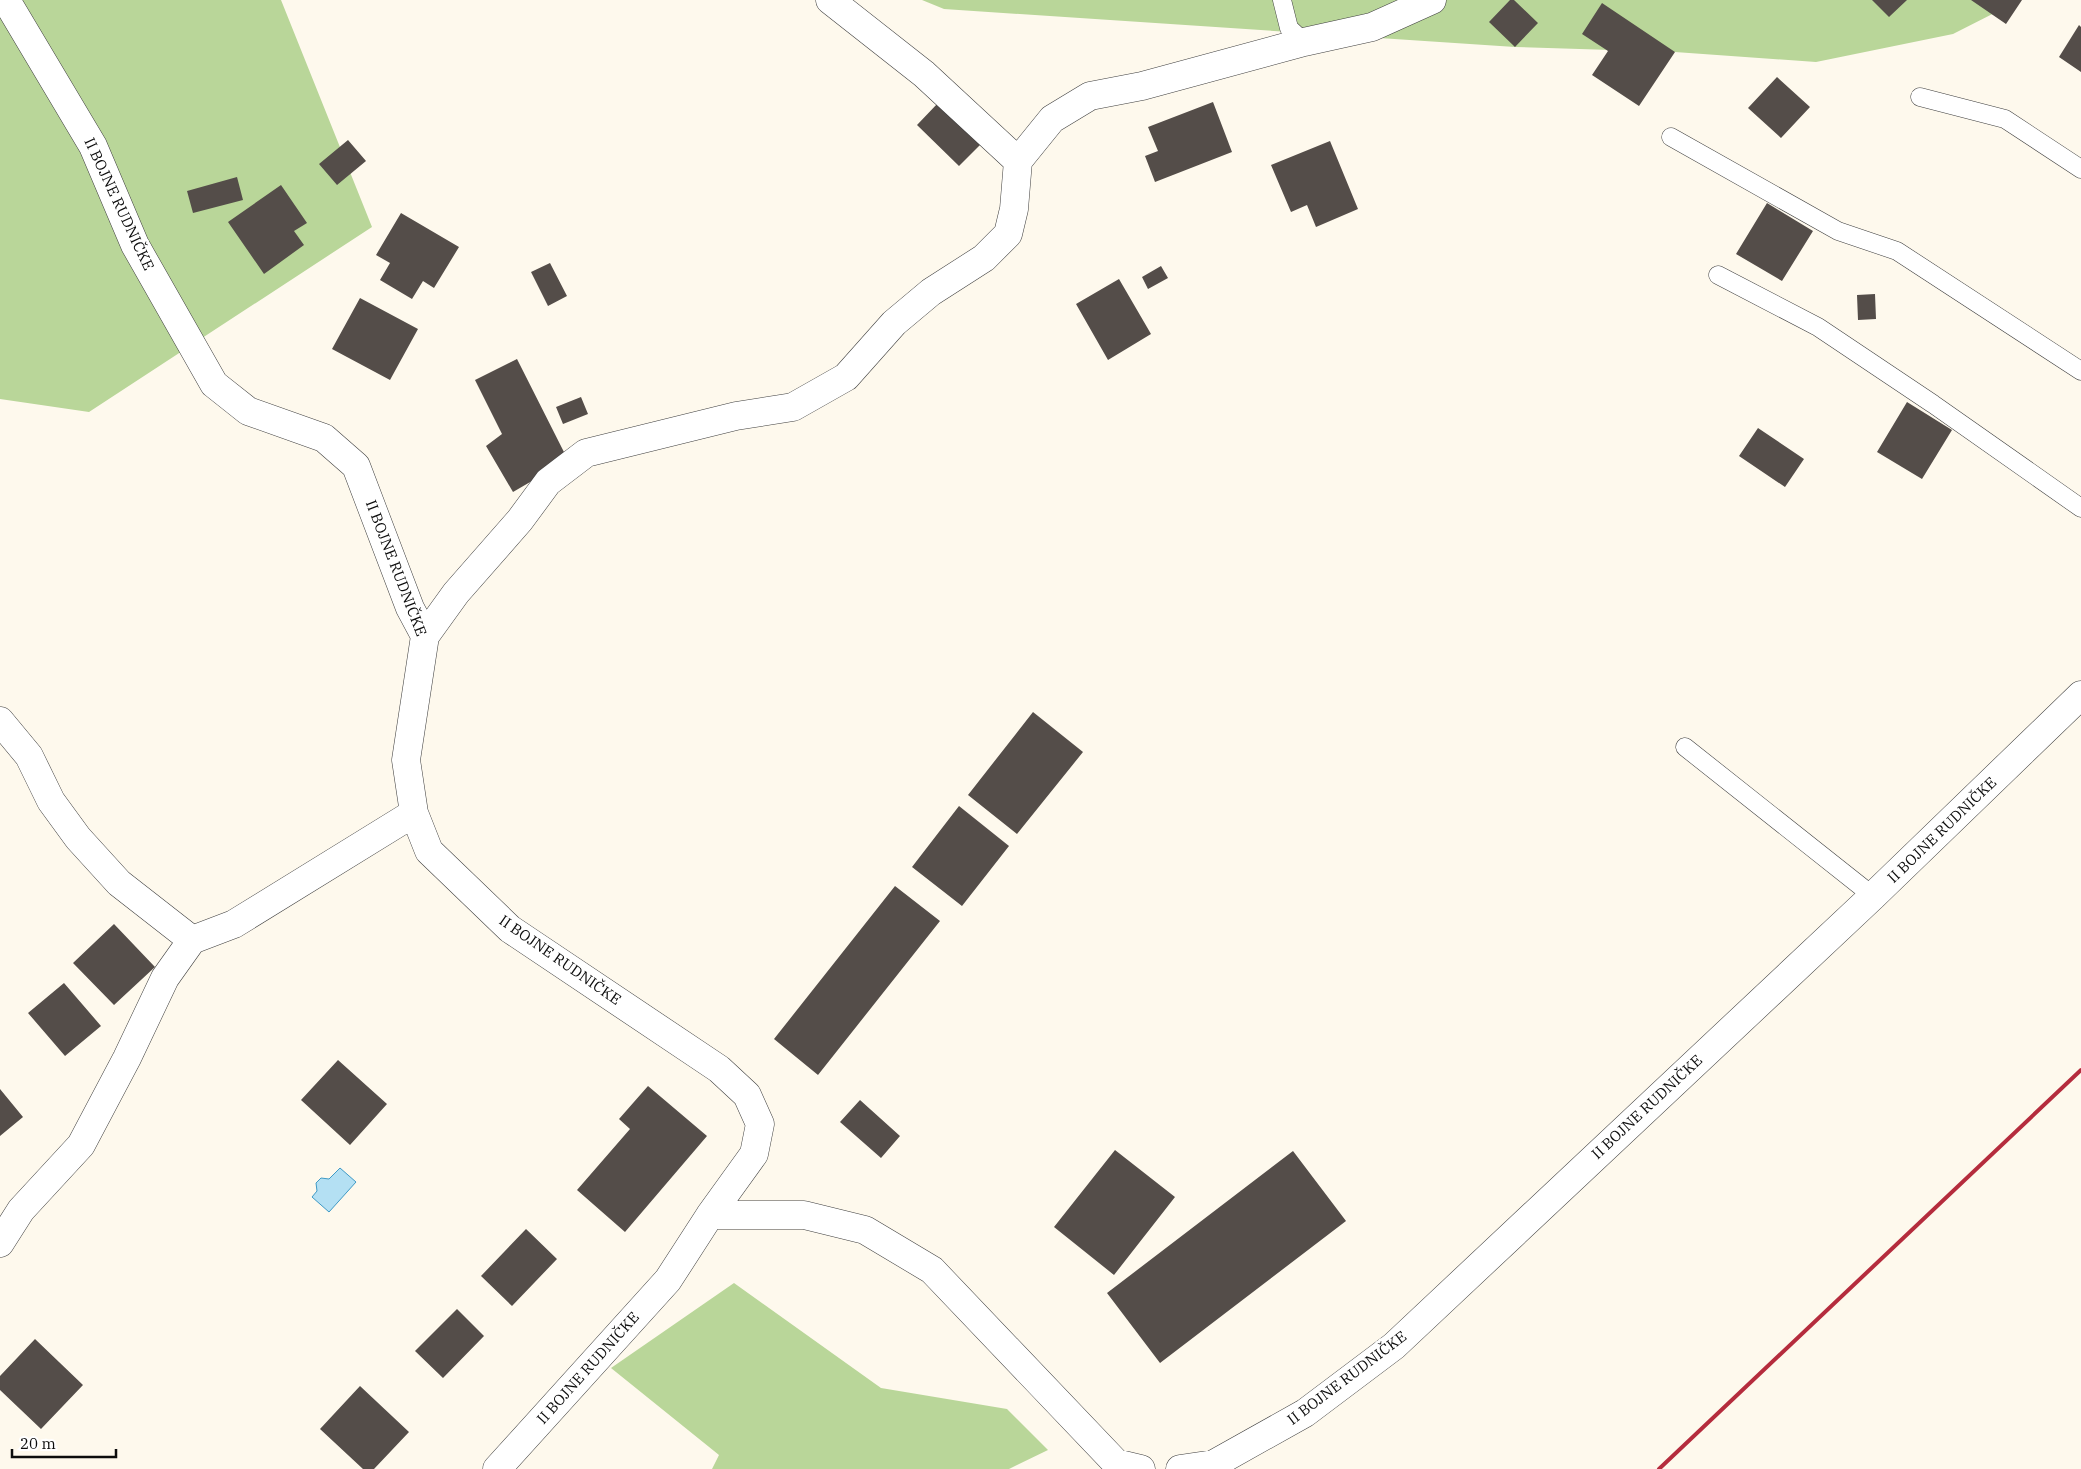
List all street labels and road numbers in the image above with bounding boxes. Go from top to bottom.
street label: II BOJNE RUDNIČKE [80,134,159,273]
street label: II BOJNE RUDNIČKE [362,497,431,639]
street label: II BOJNE RUDNIČKE [1883,773,2000,887]
street label: II BOJNE RUDNIČKE [496,910,625,1009]
street label: II BOJNE RUDNIČKE [1587,1050,1706,1163]
street label: II BOJNE RUDNIČKE [532,1308,643,1428]
street label: II BOJNE RUDNIČKE [1283,1327,1410,1429]

